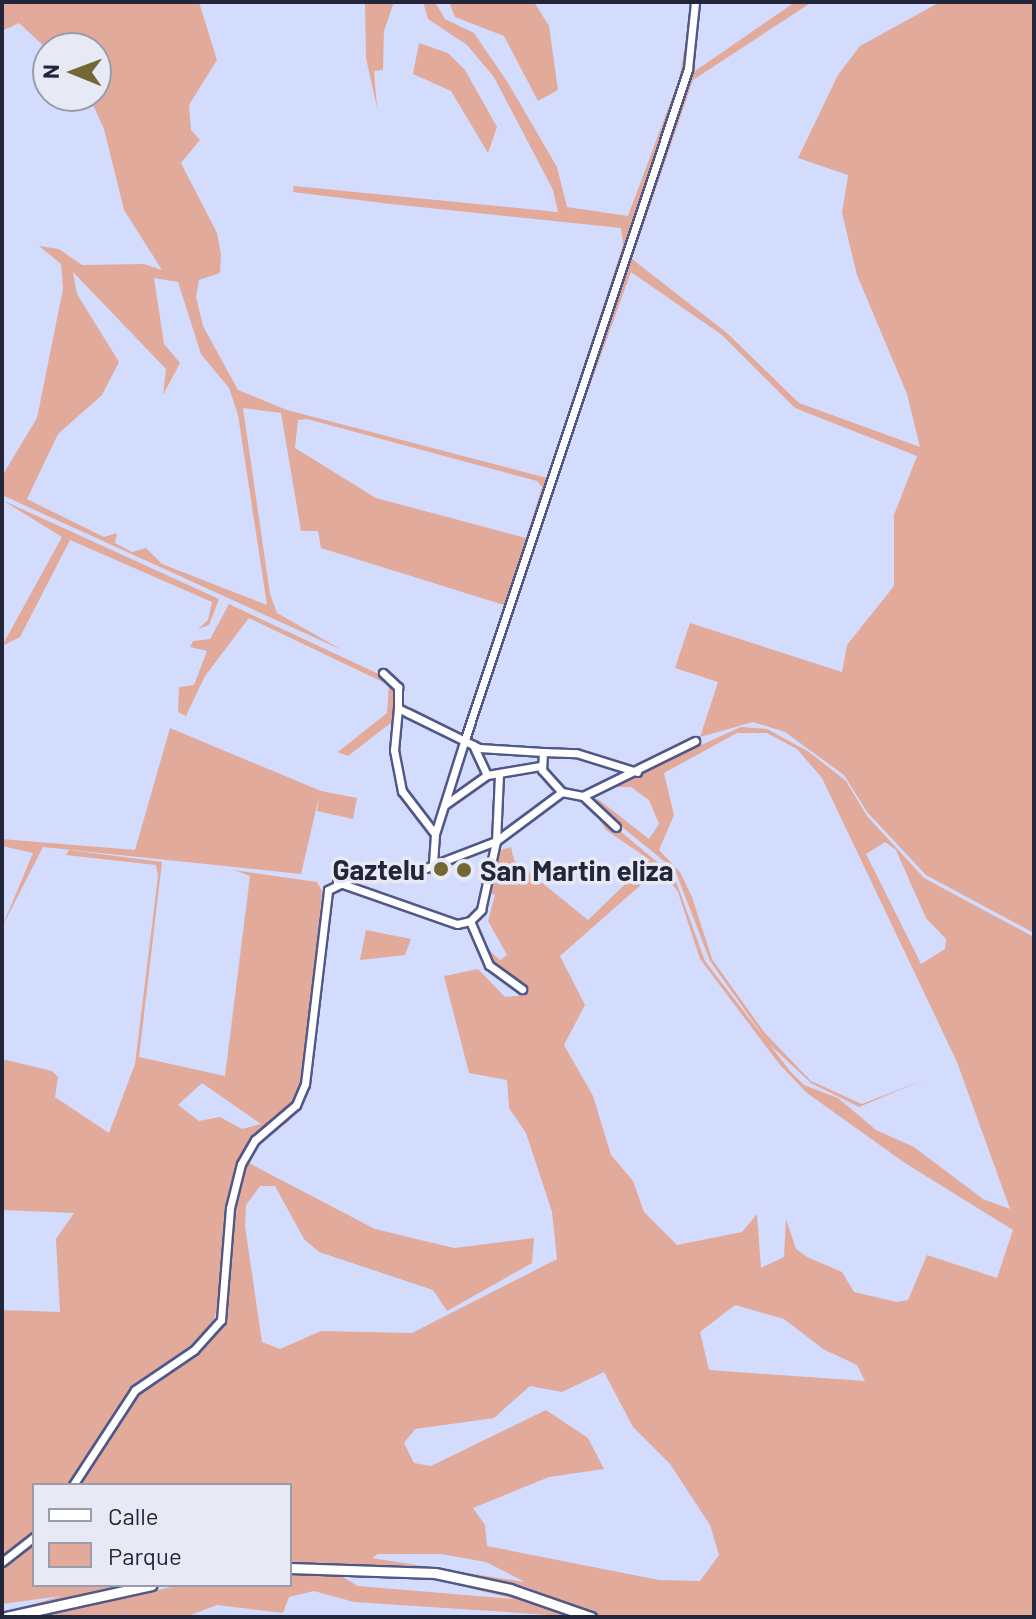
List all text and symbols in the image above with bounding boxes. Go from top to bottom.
north arrow [32,32,112,112]
text: N [37,64,63,79]
place label: Gaztelu [332,852,425,886]
place label: San Martin eliza [480,853,674,887]
marker: Gaztelu [432,860,450,878]
marker: San Martin eliza [455,861,473,879]
legend [32,1483,292,1587]
text: Calle [108,1501,159,1530]
text: Parque [108,1541,182,1570]

